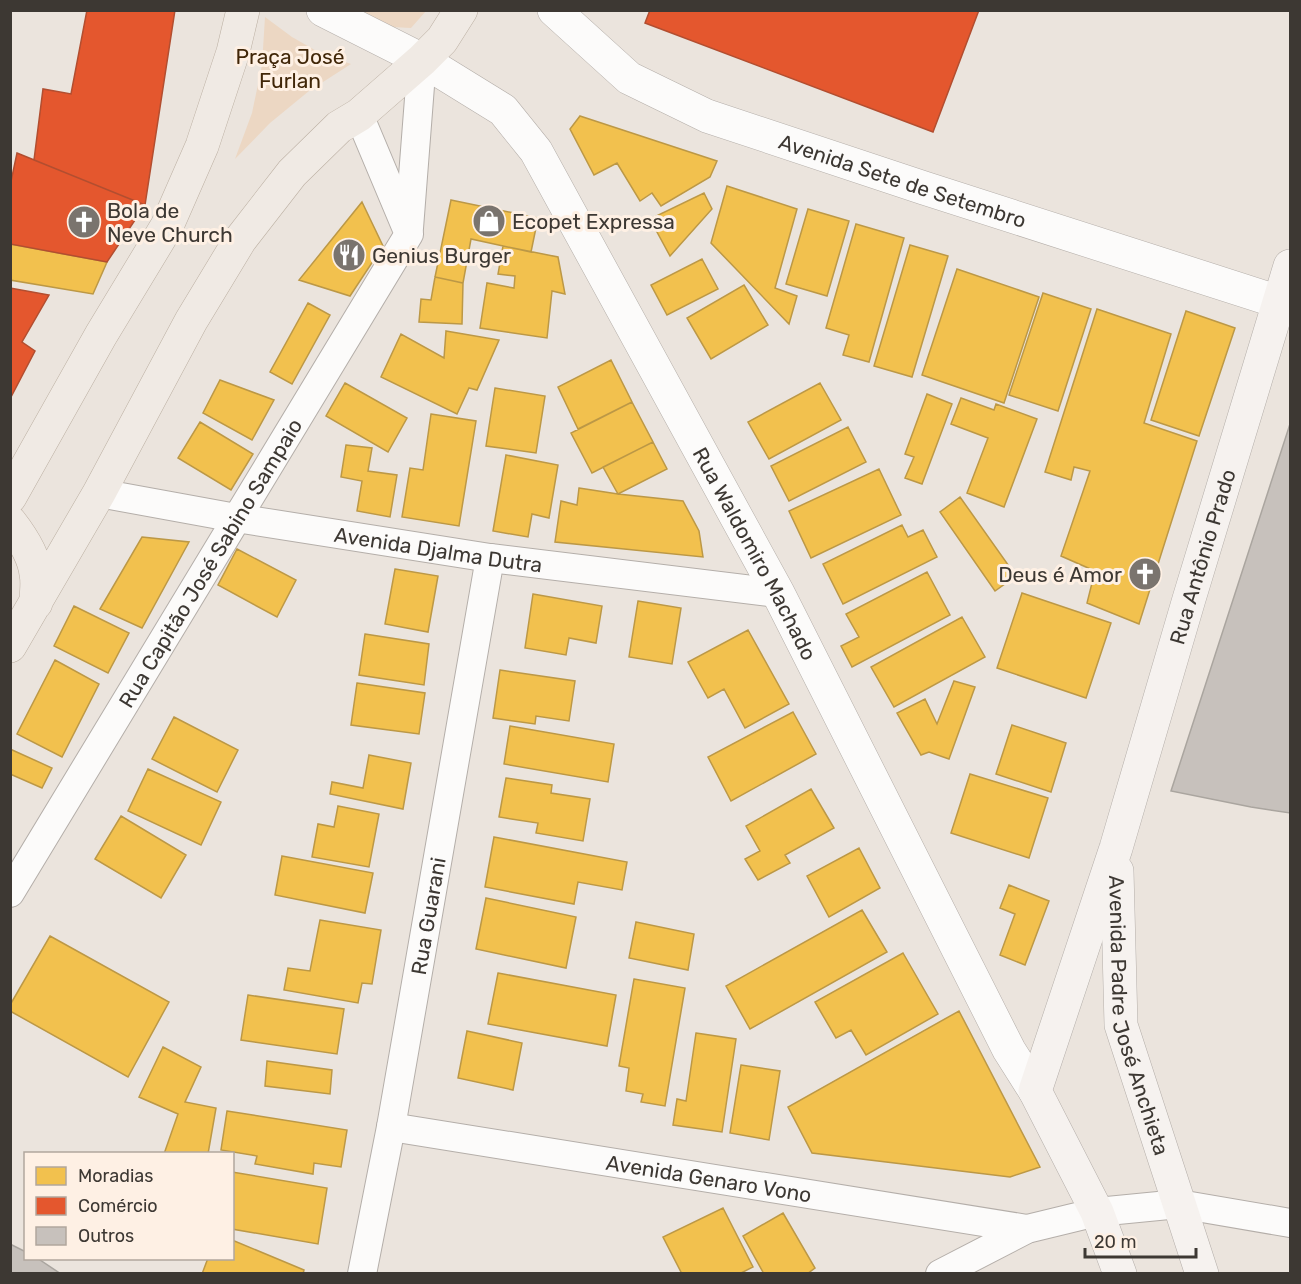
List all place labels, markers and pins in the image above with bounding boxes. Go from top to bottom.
place label: Bola de Neve Church [107,198,233,247]
shop icon: Ecopet Expressa [471,203,507,239]
church icon: Bola de Neve Church [66,204,102,240]
place label: Ecopet Expressa [512,209,675,234]
restaurant icon: Genius Burger [331,237,367,273]
place label: Genius Burger [372,243,511,268]
church icon: Deus é Amor [1127,556,1163,592]
place label: Deus é Amor [998,562,1122,587]

